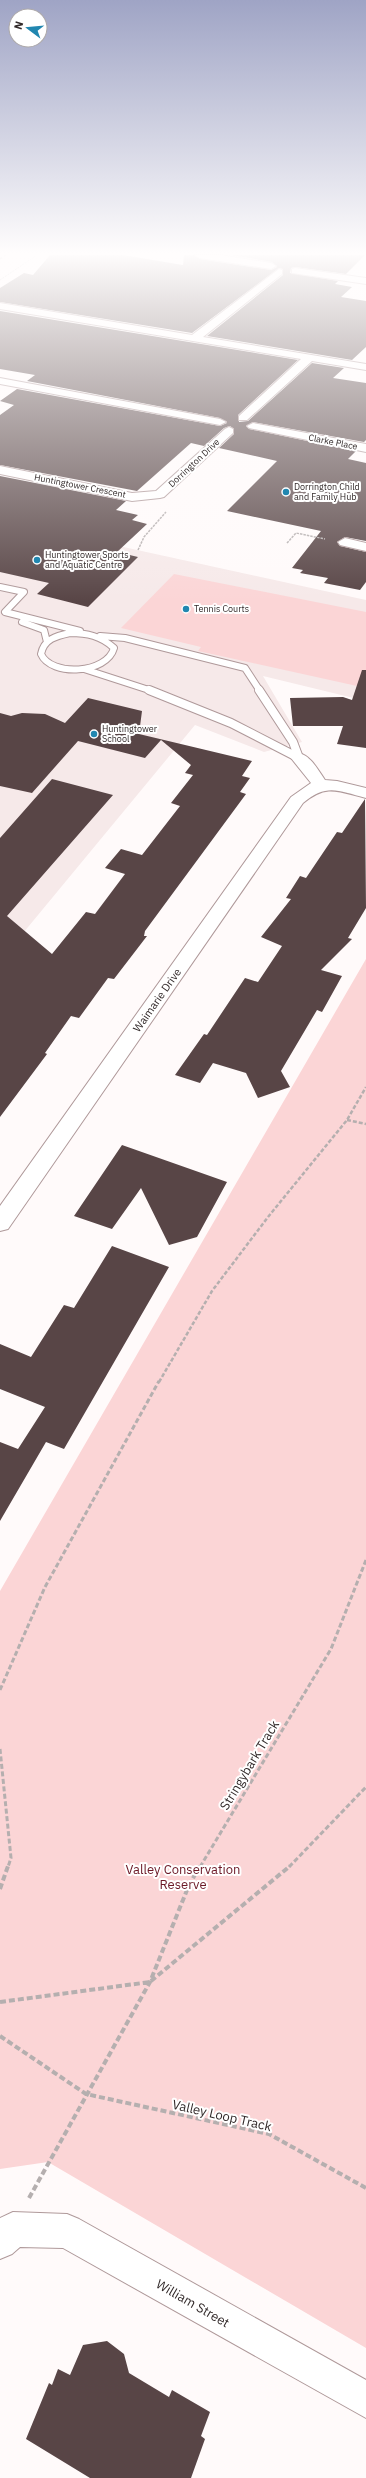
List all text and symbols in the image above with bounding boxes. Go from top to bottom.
north arrow [8,8,48,48]
text: N [11,19,26,31]
street label: Clarke Place [308,431,359,452]
street label: Dorrington Drive [166,436,222,489]
street label: Huntingtower Crescent [33,471,127,500]
place label: Dorrington Child and Family Hub [294,481,360,502]
marker: Dorrington Child and Family Hub [281,487,291,497]
place label: Huntingtower Sports and Aquatic Centre [45,549,129,570]
marker: Huntingtower Sports and Aquatic Centre [32,555,42,565]
place label: Tennis Courts [194,603,249,614]
marker: Tennis Courts [181,604,191,614]
place label: Huntingtower School [102,723,158,744]
marker: Huntingtower School [89,729,99,739]
street label: Waimarie Drive [130,965,184,1035]
street label: Stringybark Track [216,1717,283,1813]
park label: Valley Conservation Reserve [126,1861,240,1893]
street label: Valley Loop Track [170,2096,273,2135]
street label: William Street [153,2276,233,2331]

